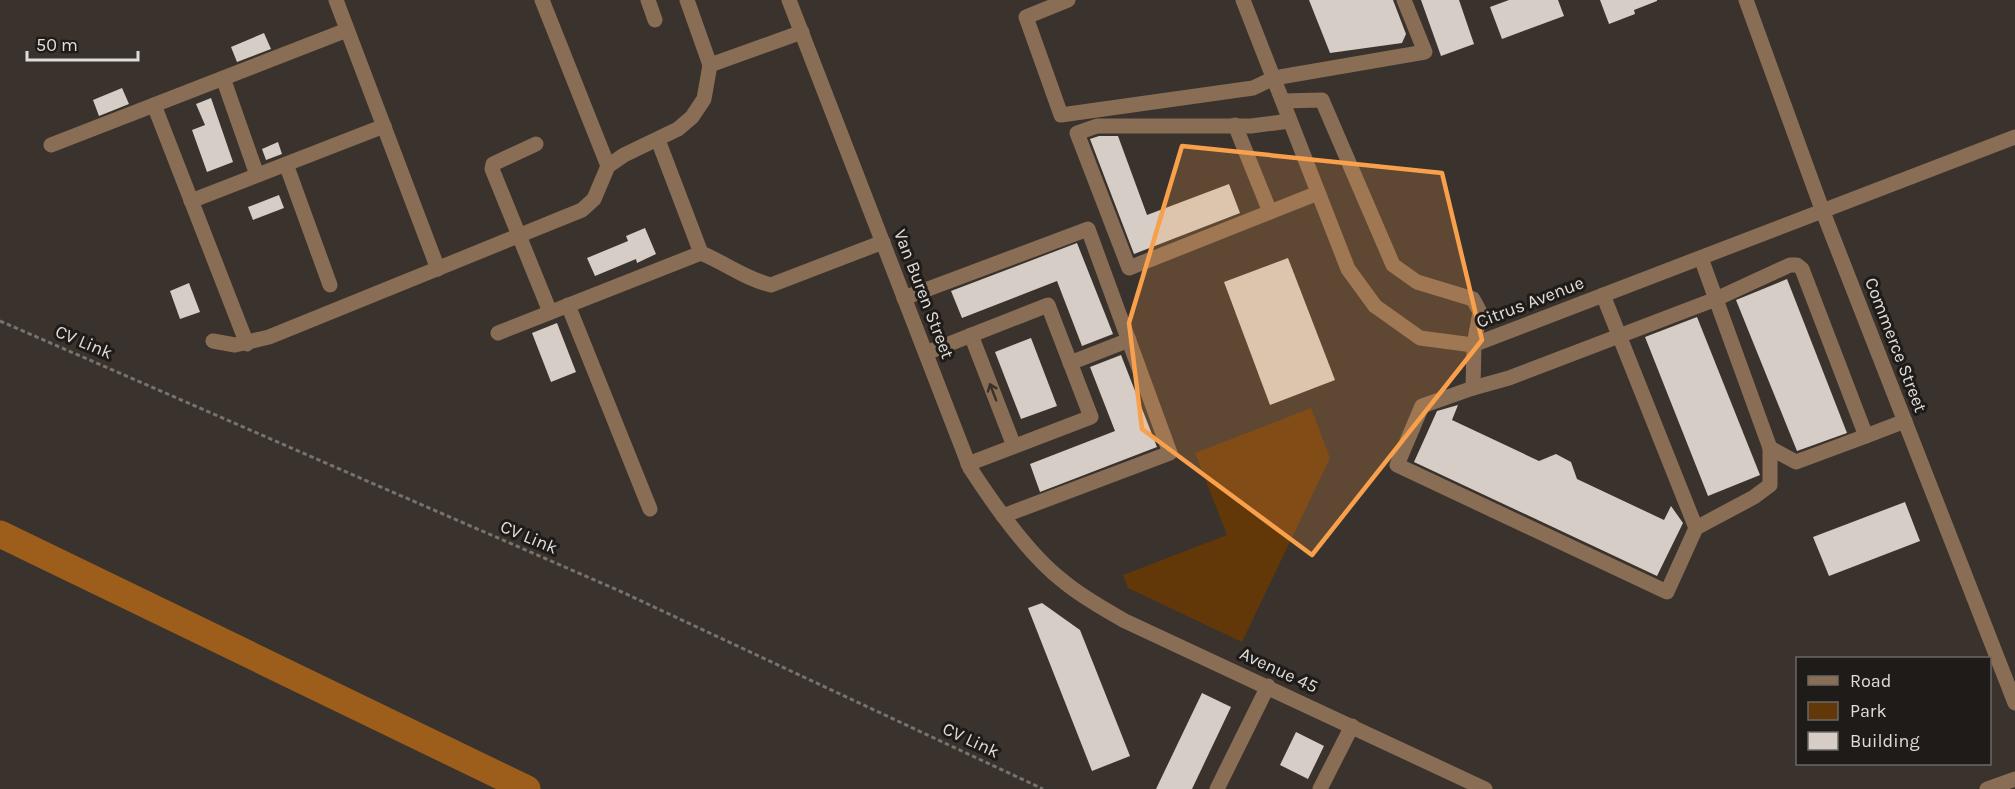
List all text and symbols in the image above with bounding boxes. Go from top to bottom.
scale bar [27,24,138,62]
text: 50 m [36,34,78,56]
street label: Van Buren Street [889,226,959,362]
street label: Citrus Avenue [1473,271,1587,333]
street label: Commerce Street [1860,275,1932,416]
street label: CV Link [52,320,116,364]
one-way arrow [987,383,998,402]
street label: CV Link [497,515,561,559]
street label: Avenue 45 [1236,642,1322,698]
legend [1796,657,1991,765]
text: Road [1850,670,1891,692]
text: Park [1850,700,1887,722]
street label: CV Link [939,717,1003,763]
text: Building [1850,730,1920,752]

